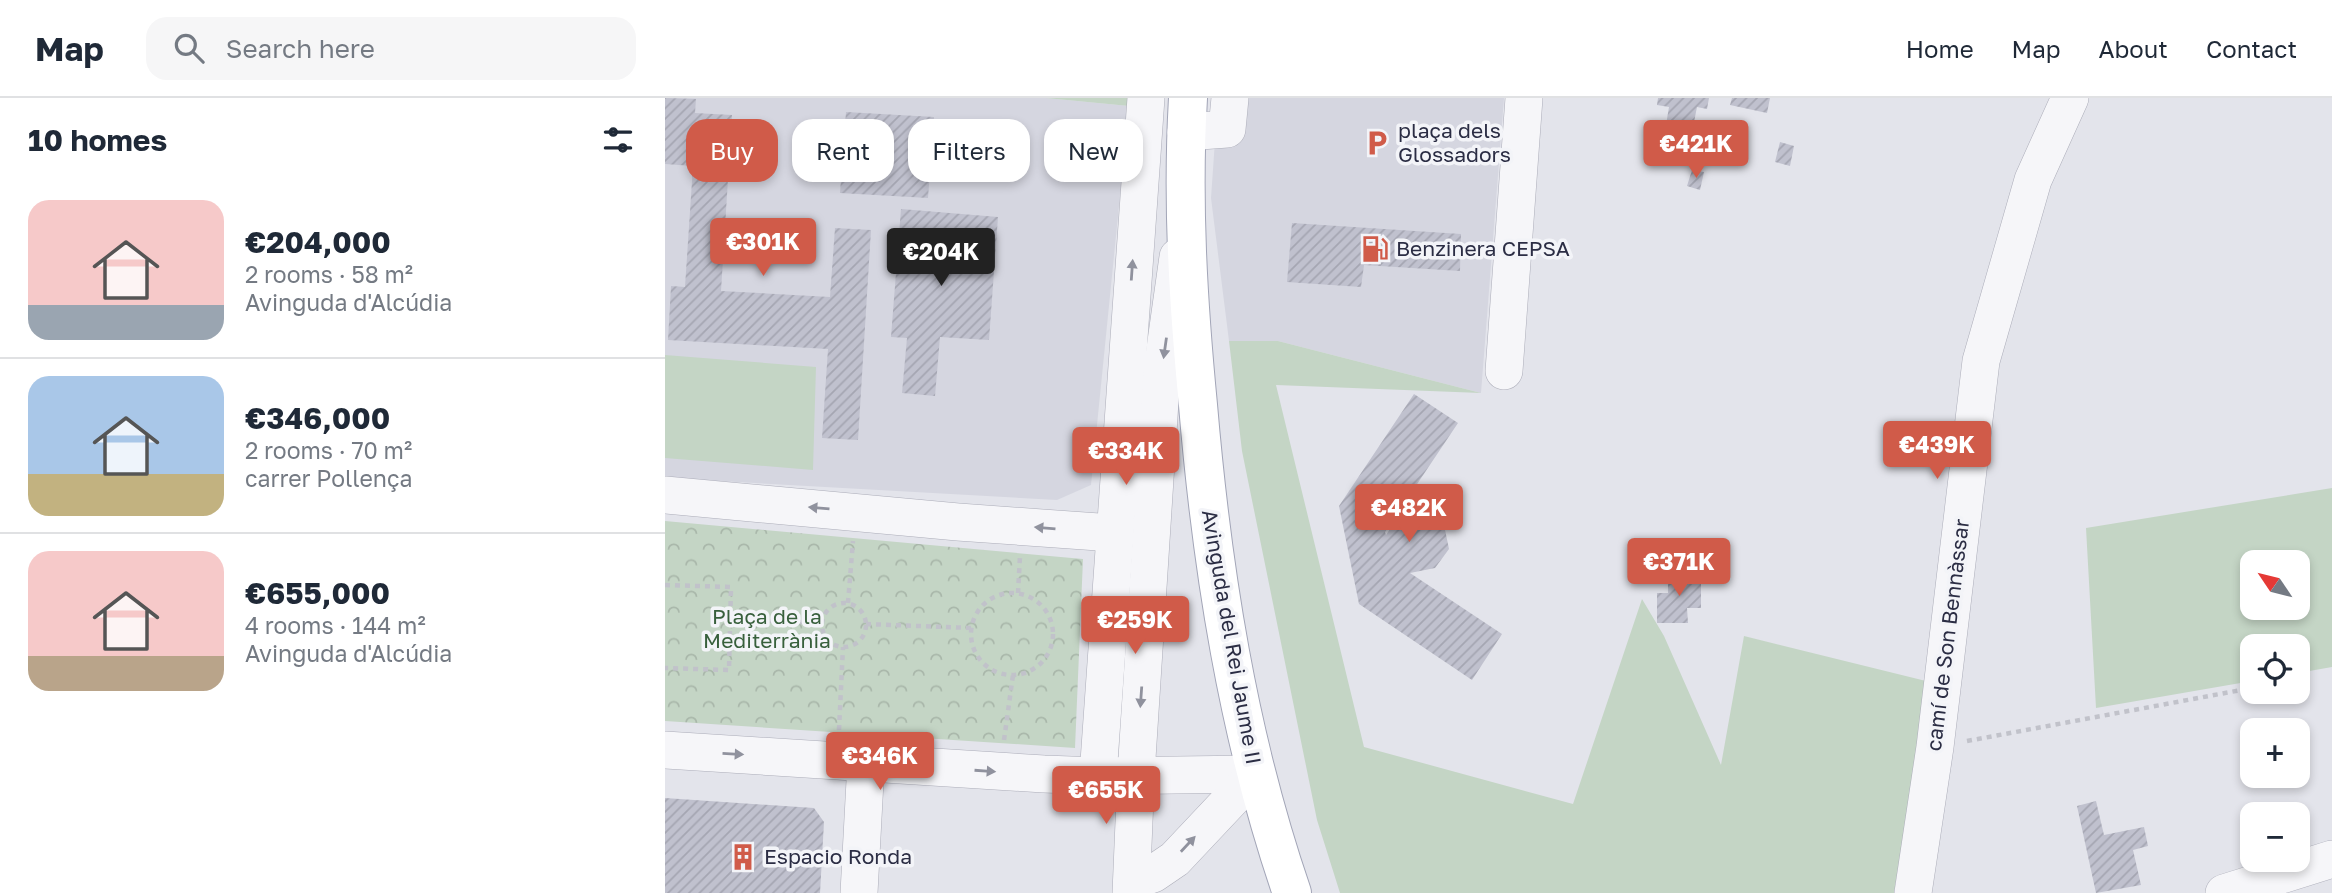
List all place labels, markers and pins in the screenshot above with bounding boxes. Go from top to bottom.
place label: plaça dels Glossadors [1398,117,1511,167]
pin: €421K [1647,120,1745,180]
parking icon: plaça dels Glossadors [1362,128,1392,158]
pin: €301K [714,218,812,278]
pin: €204K [892,228,990,288]
fuel station icon: Benzinera CEPSA [1360,234,1390,264]
place label: Benzinera CEPSA [1396,235,1570,261]
pin: €439K [1888,422,1986,481]
pin: €334K [1077,428,1175,487]
pin: €482K [1360,484,1458,544]
pin: €371K [1630,538,1728,598]
pin: €259K [1086,596,1184,656]
pin: €346K [831,732,929,792]
pin: €655K [1057,766,1155,826]
building icon: Espacio Ronda [728,842,758,872]
place label: Espacio Ronda [764,843,912,869]

